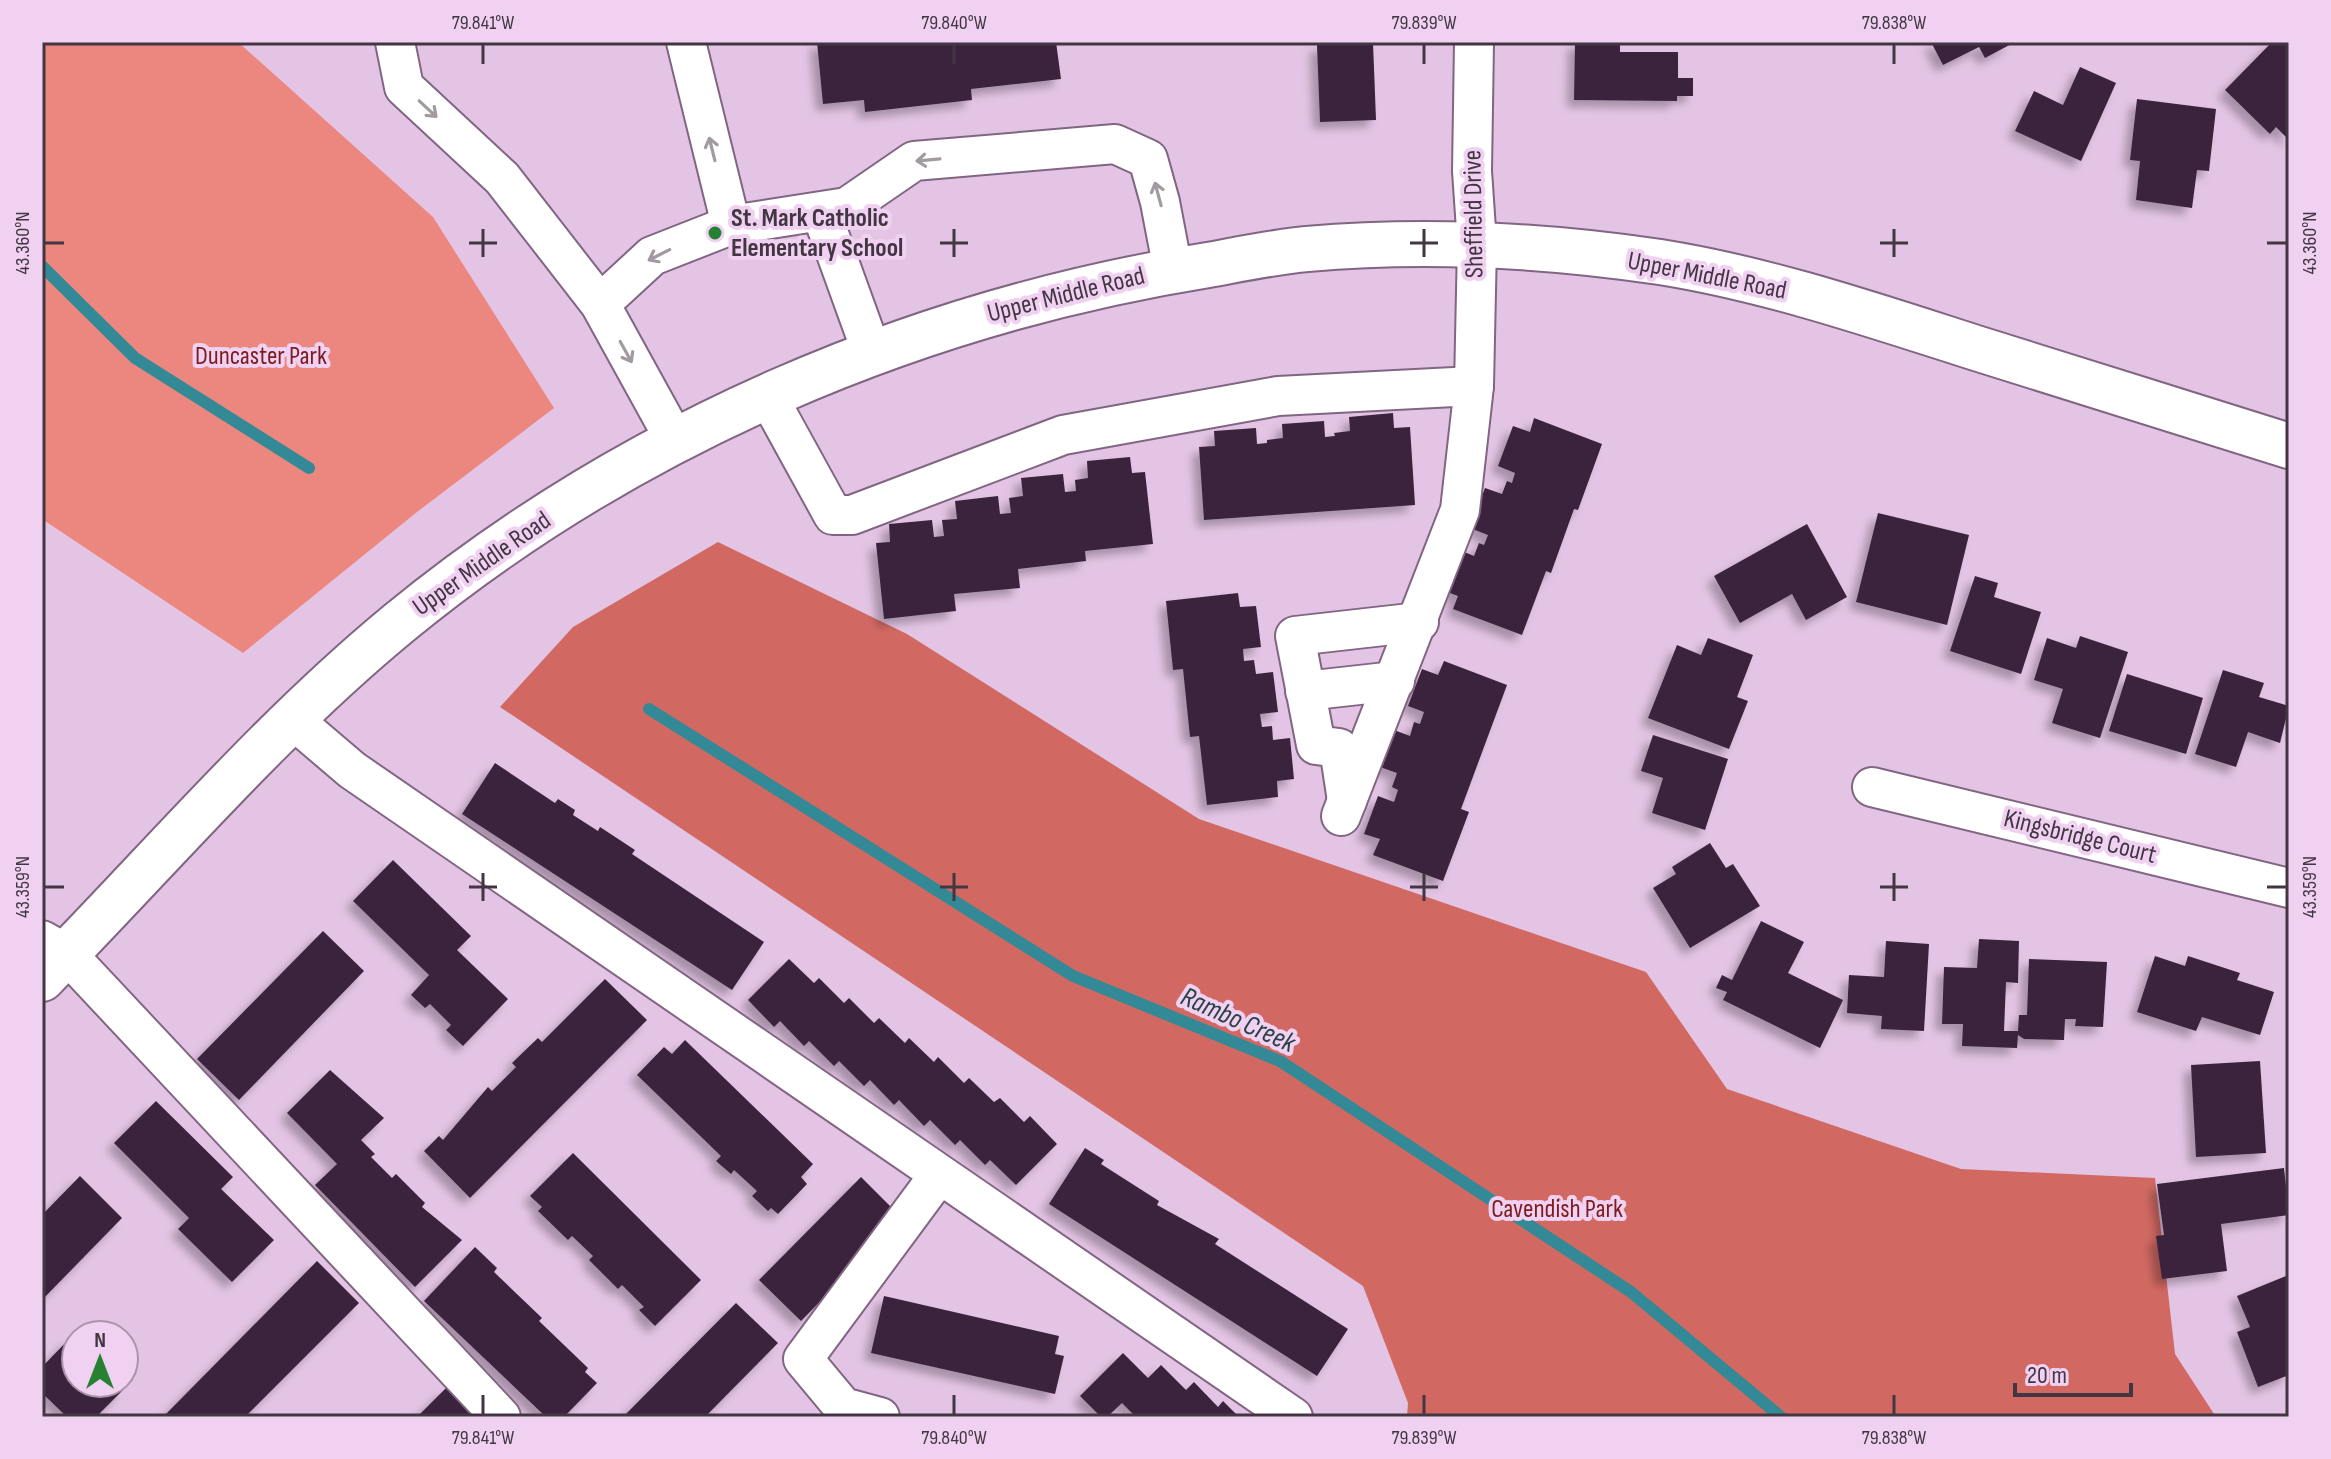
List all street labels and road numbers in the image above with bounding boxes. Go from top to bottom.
street label: Sheffield Drive [1457,150,1491,278]
street label: Upper Middle Road [1625,245,1789,307]
street label: Upper Middle Road [984,260,1148,330]
street label: Upper Middle Road [407,505,557,623]
street label: Kingsbridge Court [2001,803,2160,871]

